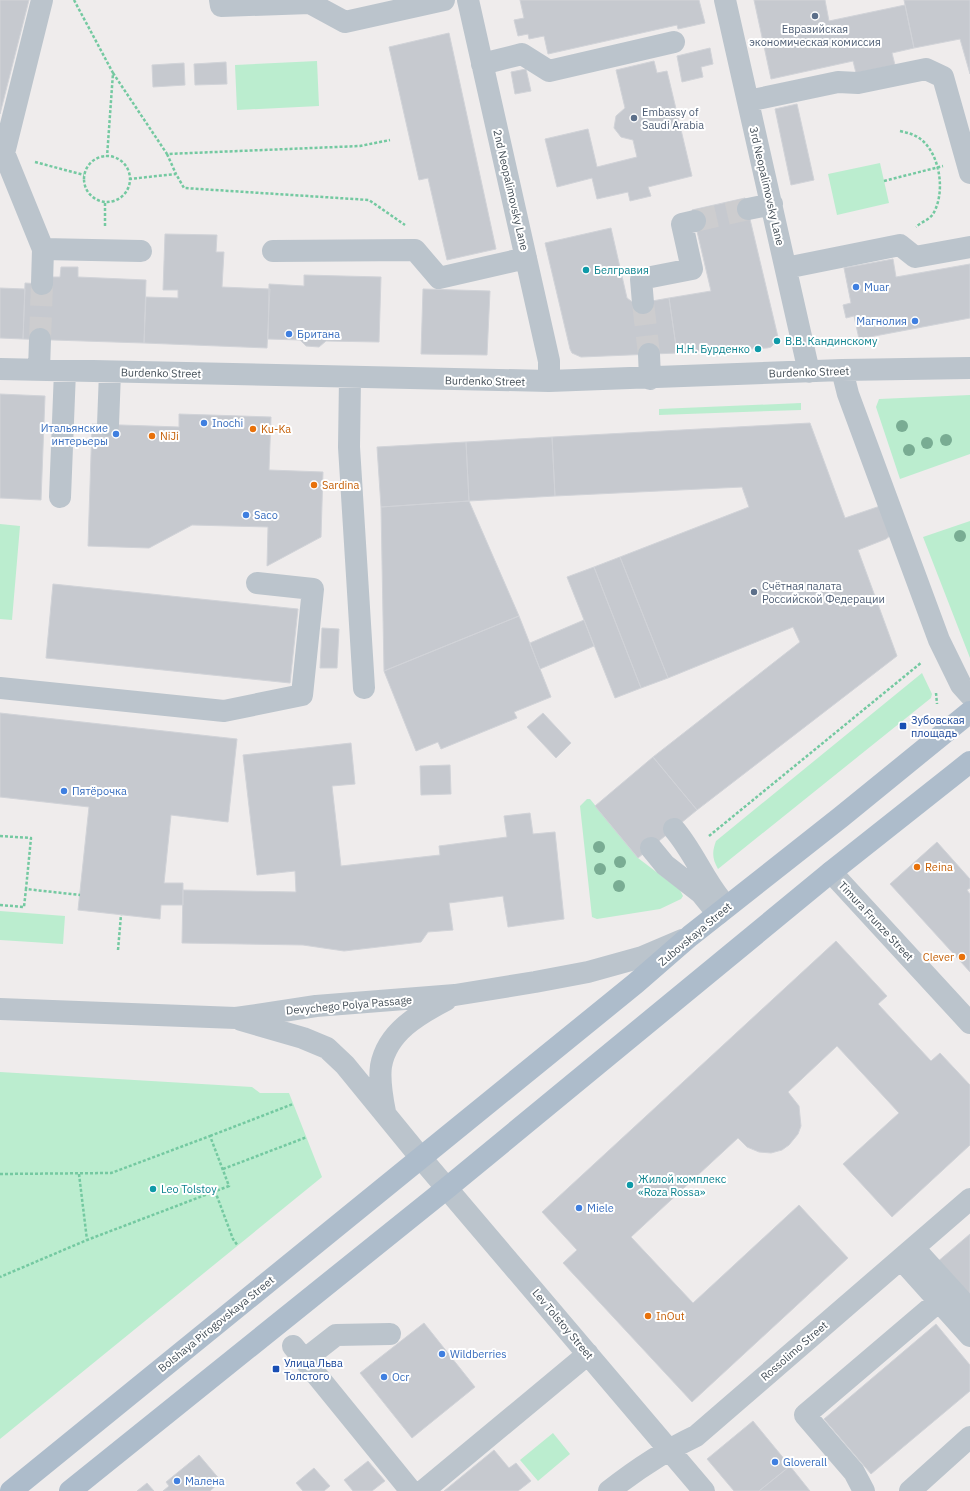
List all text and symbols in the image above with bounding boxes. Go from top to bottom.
marker: Евразийская экономическая комиссия [810,11,820,21]
place label: Евразийская экономическая комиссия [749,22,881,49]
place label: Embassy of Saudi Arabia [642,105,704,132]
marker: Embassy of Saudi Arabia [629,113,639,123]
street label: 3rd Neopalimovsky Lane [747,125,787,247]
street label: 2nd Neopalimovsky Lane [490,128,532,252]
place label: Белгравия [594,263,649,277]
marker: Белгравия [581,265,591,275]
place label: Muar [864,280,889,294]
marker: Muar [851,282,861,292]
place label: Магнолия [856,314,907,328]
marker: Магнолия [910,316,920,326]
place label: Британа [297,327,340,341]
marker: Британа [284,329,294,339]
place label: В.В. Кандинскому [785,334,878,348]
marker: В.В. Кандинскому [772,336,782,346]
place label: Н.Н. Бурденко [676,342,750,356]
marker: Н.Н. Бурденко [753,344,763,354]
street label: Burdenko Street [768,364,850,380]
street label: Burdenko Street [121,365,202,381]
street label: Burdenko Street [445,373,526,389]
place label: Inochi [212,416,243,430]
marker: Inochi [199,418,209,428]
place label: Итальянские интерьеры [41,421,108,448]
place label: Ku-Ka [261,422,291,436]
marker: Ku-Ka [248,424,258,434]
marker: Итальянские интерьеры [111,429,121,439]
place label: NiJi [160,429,179,443]
marker: NiJi [147,431,157,441]
place label: Sardina [322,478,360,492]
marker: Sardina [309,480,319,490]
place label: Saco [254,508,278,522]
marker: Saco [241,510,251,520]
place label: Счётная палата Российской Федерации [762,579,885,606]
marker: Счётная палата Российской Федерации [749,587,759,597]
place label: Зубовская площадь [911,713,965,740]
marker: Зубовская площадь [898,721,908,731]
place label: Пятёрочка [72,784,127,798]
marker: Пятёрочка [59,786,69,796]
place label: Reina [925,860,953,874]
marker: Reina [912,862,922,872]
street label: Timura Frunze Street [836,878,917,964]
street label: Zubovskaya Street [656,899,735,969]
place label: Clever [923,950,954,964]
marker: Clever [957,952,967,962]
street label: Devychego Polya Passage [285,993,413,1017]
place label: Жилой комплекс «Roza Rossa» [638,1172,727,1199]
marker: Жилой комплекс «Roza Rossa» [625,1180,635,1190]
place label: Leo Tolstoy [161,1182,217,1196]
marker: Leo Tolstoy [148,1184,158,1194]
place label: Miele [587,1201,614,1215]
marker: Miele [574,1203,584,1213]
street label: Bolshaya Pirogovskaya Street [155,1273,277,1375]
street label: Lev Tolstoy Street [529,1286,597,1362]
place label: InOut [656,1309,685,1323]
marker: InOut [643,1311,653,1321]
street label: Rossolimo Street [758,1318,830,1384]
place label: Wildberries [450,1347,507,1361]
marker: Wildberries [437,1349,447,1359]
place label: Улица Льва Толстого [284,1356,343,1383]
marker: Улица Льва Толстого [271,1364,281,1374]
place label: Ocr [392,1370,409,1384]
marker: Ocr [379,1372,389,1382]
place label: Gloverall [783,1455,827,1469]
marker: Gloverall [770,1457,780,1467]
place label: Малена [185,1474,225,1488]
marker: Малена [172,1476,182,1486]

